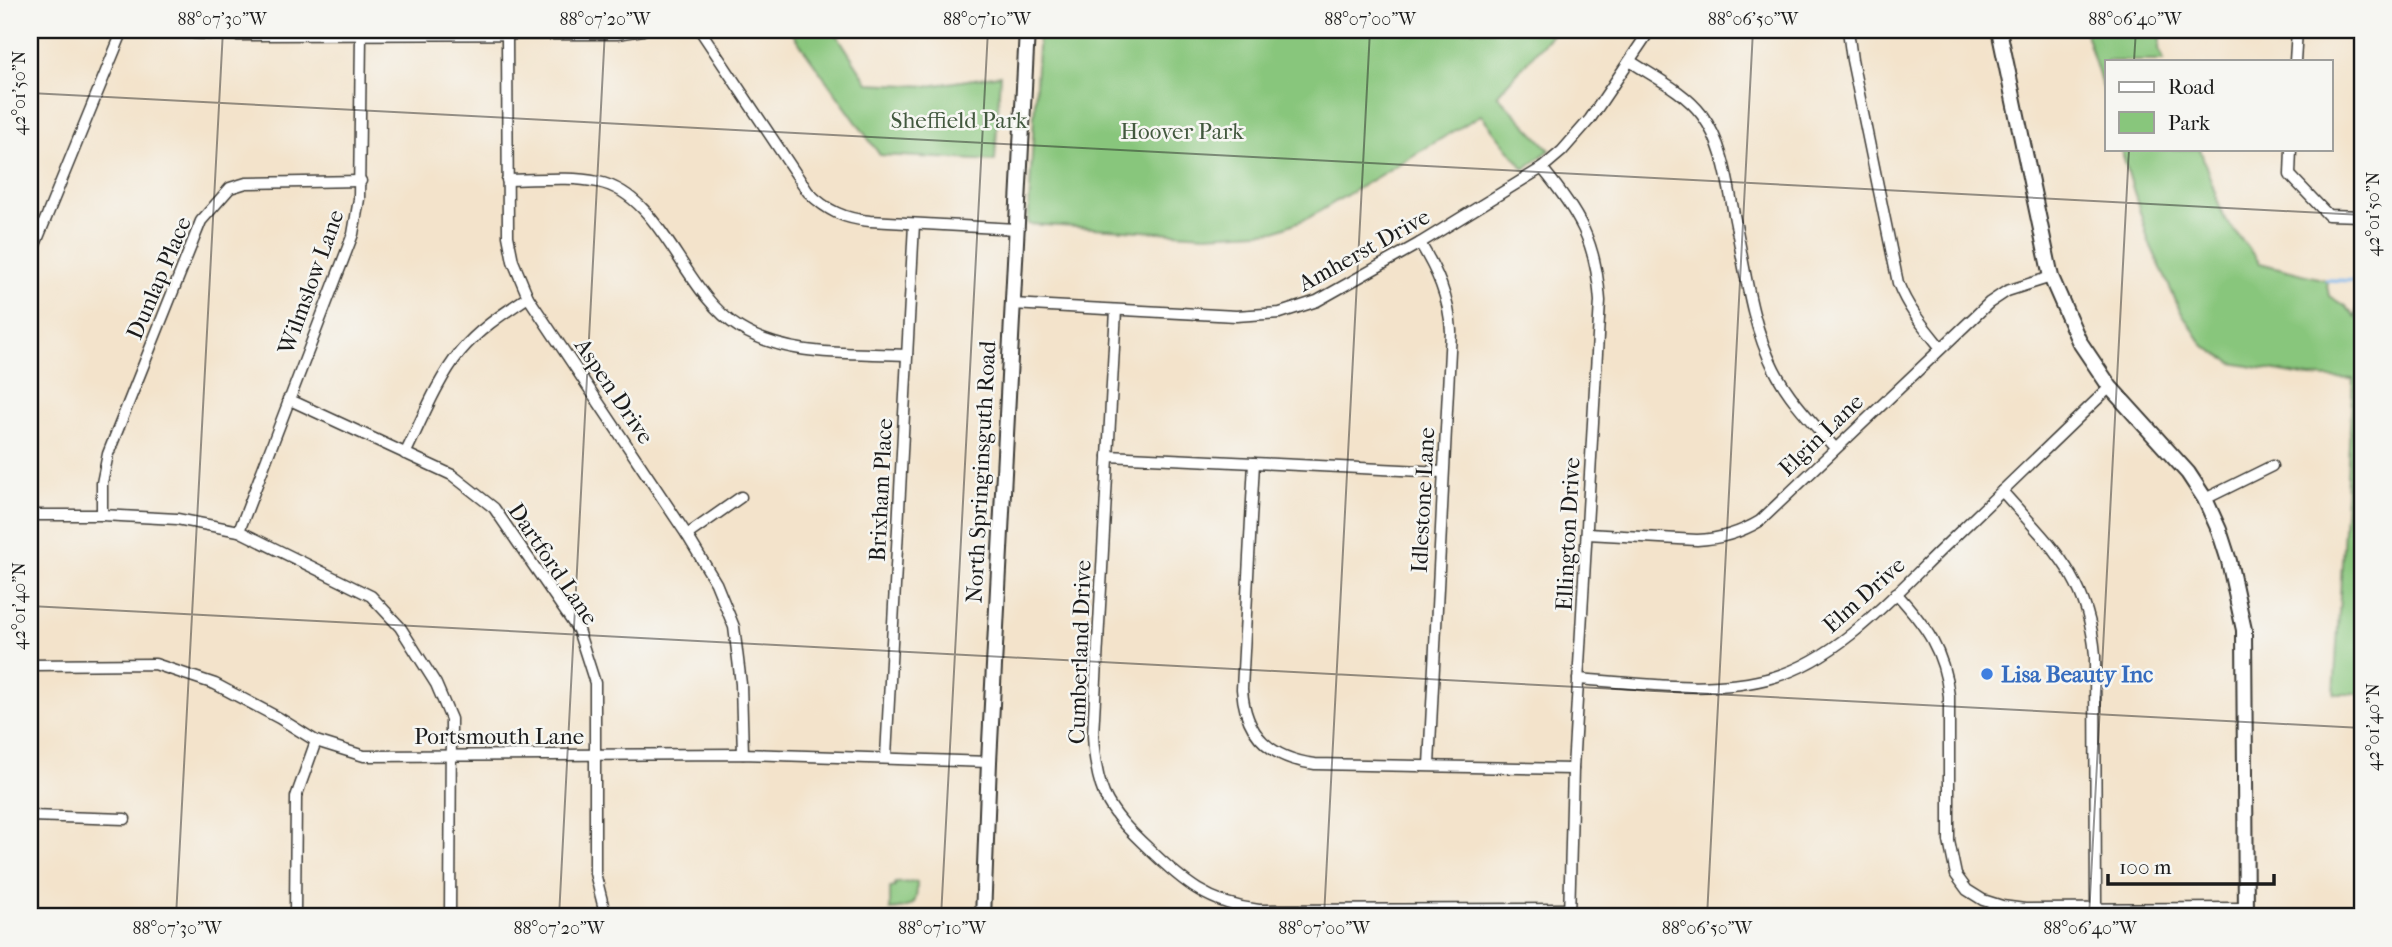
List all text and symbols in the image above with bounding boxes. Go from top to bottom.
text: 88°07'30"W [177,9,268,30]
text: 88°07'20"W [560,9,652,30]
text: 88°07'10"W [943,9,1032,30]
text: 88°07'00"W [1324,9,1417,30]
text: 88°06'50"W [1708,9,1800,30]
text: 88°06'40"W [2088,9,2183,30]
text: 42°01'50"N [9,50,30,135]
legend [2105,60,2332,150]
text: Road [2168,75,2215,99]
park label: Sheffield Park [891,107,1029,134]
text: Park [2168,111,2210,135]
park label: Hoover Park [1120,118,1245,145]
text: 42°01'50"N [2363,171,2384,256]
street label: Amherst Drive [1293,203,1434,298]
street label: Wilmslow Lane [272,206,350,359]
street label: Dunlap Place [121,213,197,343]
street label: Aspen Drive [568,332,659,449]
street label: North Springinsguth Road [961,340,1001,604]
street label: Elgin Lane [1773,388,1869,482]
street label: Brixham Place [864,418,898,562]
street label: Idlestone Lane [1406,427,1440,573]
street label: Ellington Drive [1550,457,1586,611]
street label: Dartford Lane [502,498,604,630]
street label: Elm Drive [1818,551,1910,639]
street label: Cumberland Drive [1063,559,1097,745]
text: 42°01'40"N [9,562,30,650]
place label: Lisa Beauty Inc [2001,661,2153,688]
marker: Lisa Beauty Inc [1979,666,1995,682]
text: 42°01'40"N [2363,683,2384,771]
street label: Portsmouth Lane [414,723,584,750]
scale bar [2108,842,2275,886]
text: 100 m [2119,855,2172,879]
text: 88°07'30"W [132,918,223,939]
text: 88°07'20"W [514,918,606,939]
text: 88°07'10"W [898,918,987,939]
text: 88°07'00"W [1278,918,1371,939]
text: 88°06'50"W [1662,918,1754,939]
text: 88°06'40"W [2043,918,2138,939]

